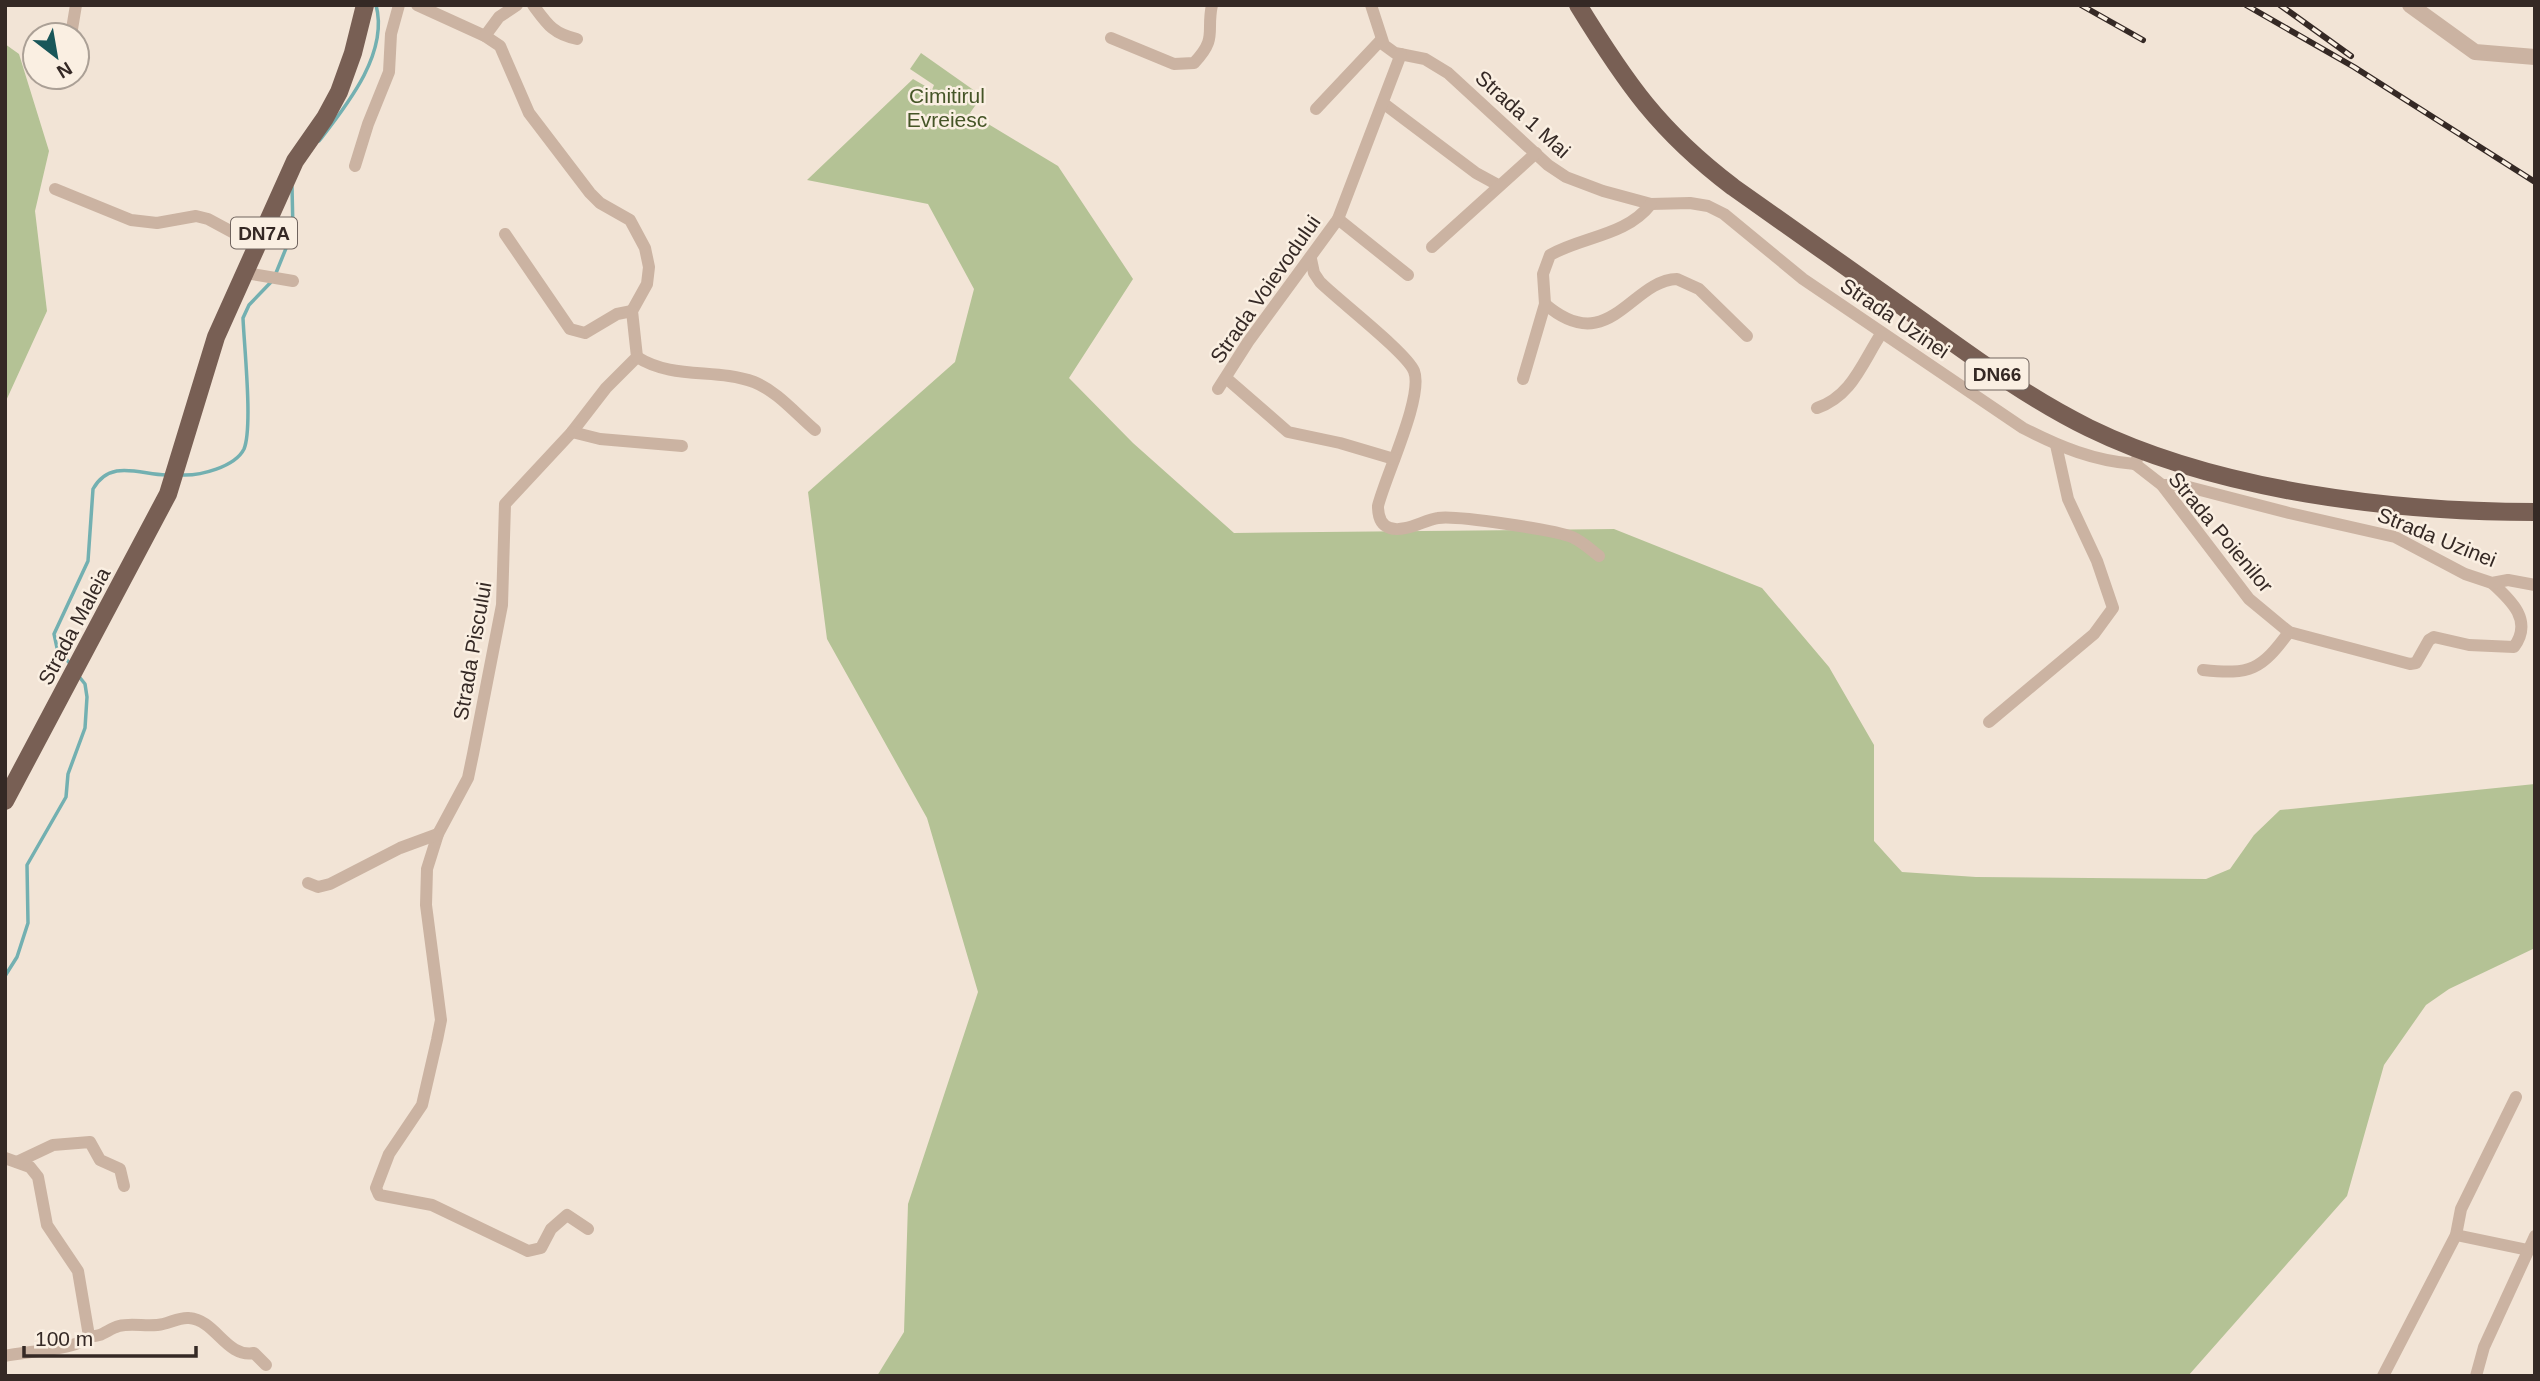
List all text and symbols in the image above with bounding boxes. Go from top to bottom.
north arrow [21,21,91,91]
text: N [53,58,76,83]
street label: Strada 1 Mai [1471,66,1575,162]
park label: Cimitirul Evreiesc [907,84,987,131]
street label: Strada Voievodului [1205,211,1325,367]
road number: DN7A [231,218,297,248]
street label: Strada Uzinei [1836,273,1954,363]
road number: DN66 [1966,358,2028,390]
street label: Strada Poienilor [2164,467,2278,597]
street label: Strada Uzinei [2374,503,2500,571]
street label: Strada Maleia [33,563,115,689]
street label: Strada Piscului [449,580,495,722]
scale bar [24,1314,196,1358]
text: 100 m [35,1327,93,1350]

